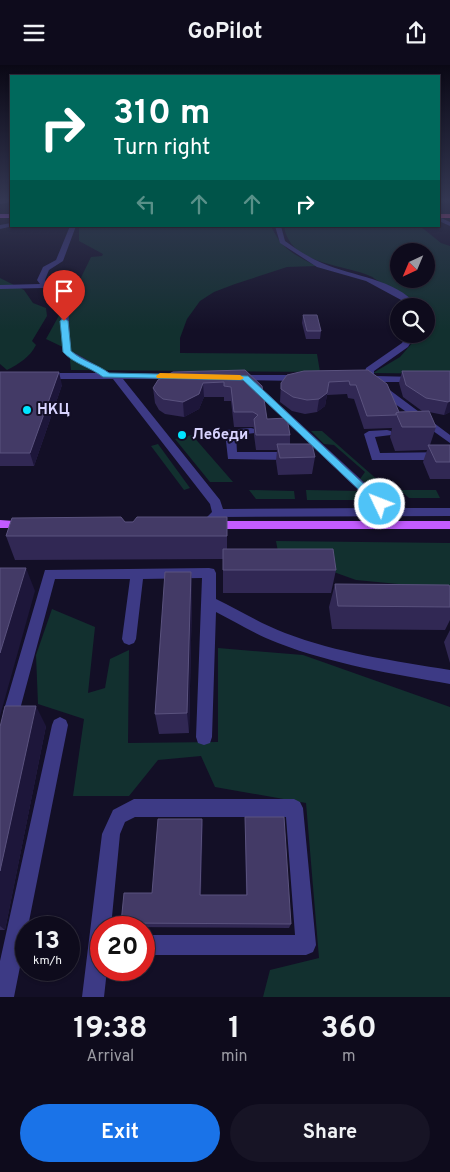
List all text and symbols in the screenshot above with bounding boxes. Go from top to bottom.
icon: menu [20,19,48,47]
text: GoPilot [187,19,263,46]
icon: share [402,19,430,47]
text: 310 m [113,92,210,136]
icon: right [30,95,95,160]
text: Turn right [113,135,210,162]
icon: left [132,190,160,218]
icon: ahead [185,190,213,218]
icon: ahead [238,190,266,218]
icon: right [291,190,319,218]
north arrow [390,243,435,287]
map controls [390,243,435,343]
pin [43,270,85,321]
icon: arrive [50,277,78,305]
button: search [390,298,435,343]
place label: НКЦ [37,401,70,420]
marker: НКЦ [21,404,33,416]
place label: Лебеди [192,426,248,445]
marker: Лебеди [176,429,188,441]
position arrow [353,477,405,529]
speed limit sign: 20 [90,916,155,981]
text: 13 [35,926,60,958]
text: km/h [33,953,62,969]
text: 19:38 [73,1011,148,1048]
text: 1 [228,1011,240,1048]
text: 360 [321,1011,377,1048]
text: Arrival [87,1047,134,1067]
text: min [221,1047,248,1067]
text: m [342,1047,356,1067]
button: Exit [20,1104,220,1162]
button: Share [230,1104,430,1162]

